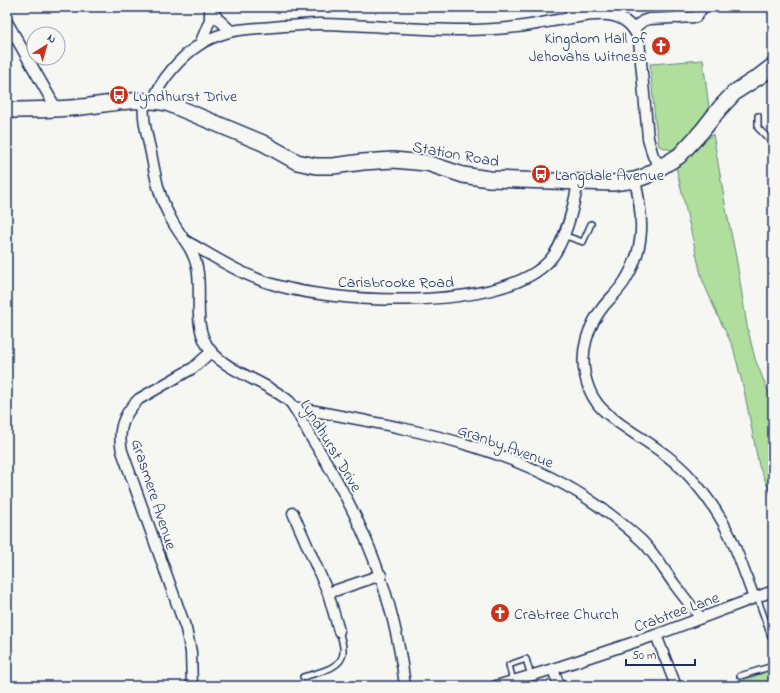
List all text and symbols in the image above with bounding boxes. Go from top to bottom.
north arrow [26,26,66,66]
place label: Kingdom Hall of Jehovahs Witness [529,27,648,69]
text: N [44,30,59,47]
church icon: Kingdom Hall of Jehovahs Witness [650,35,672,57]
bus stop icon: Lyndhurst Drive [108,84,130,106]
place label: Lyndhurst Drive [133,85,238,109]
street label: Station Road [410,136,501,174]
bus stop icon: Langdale Avenue [530,163,552,185]
place label: Langdale Avenue [555,164,665,188]
street label: Carisbrooke Road [338,271,454,295]
street label: Lyndhurst Drive [293,395,368,498]
street label: Granby Avenue [454,418,558,476]
street label: Grasmere Avenue [124,436,183,554]
street label: Crabtree Lane [631,586,723,639]
church icon: Crabtree Church [489,602,511,624]
place label: Crabtree Church [514,603,619,627]
scale bar [626,641,695,667]
text: 50 m [632,647,656,665]

